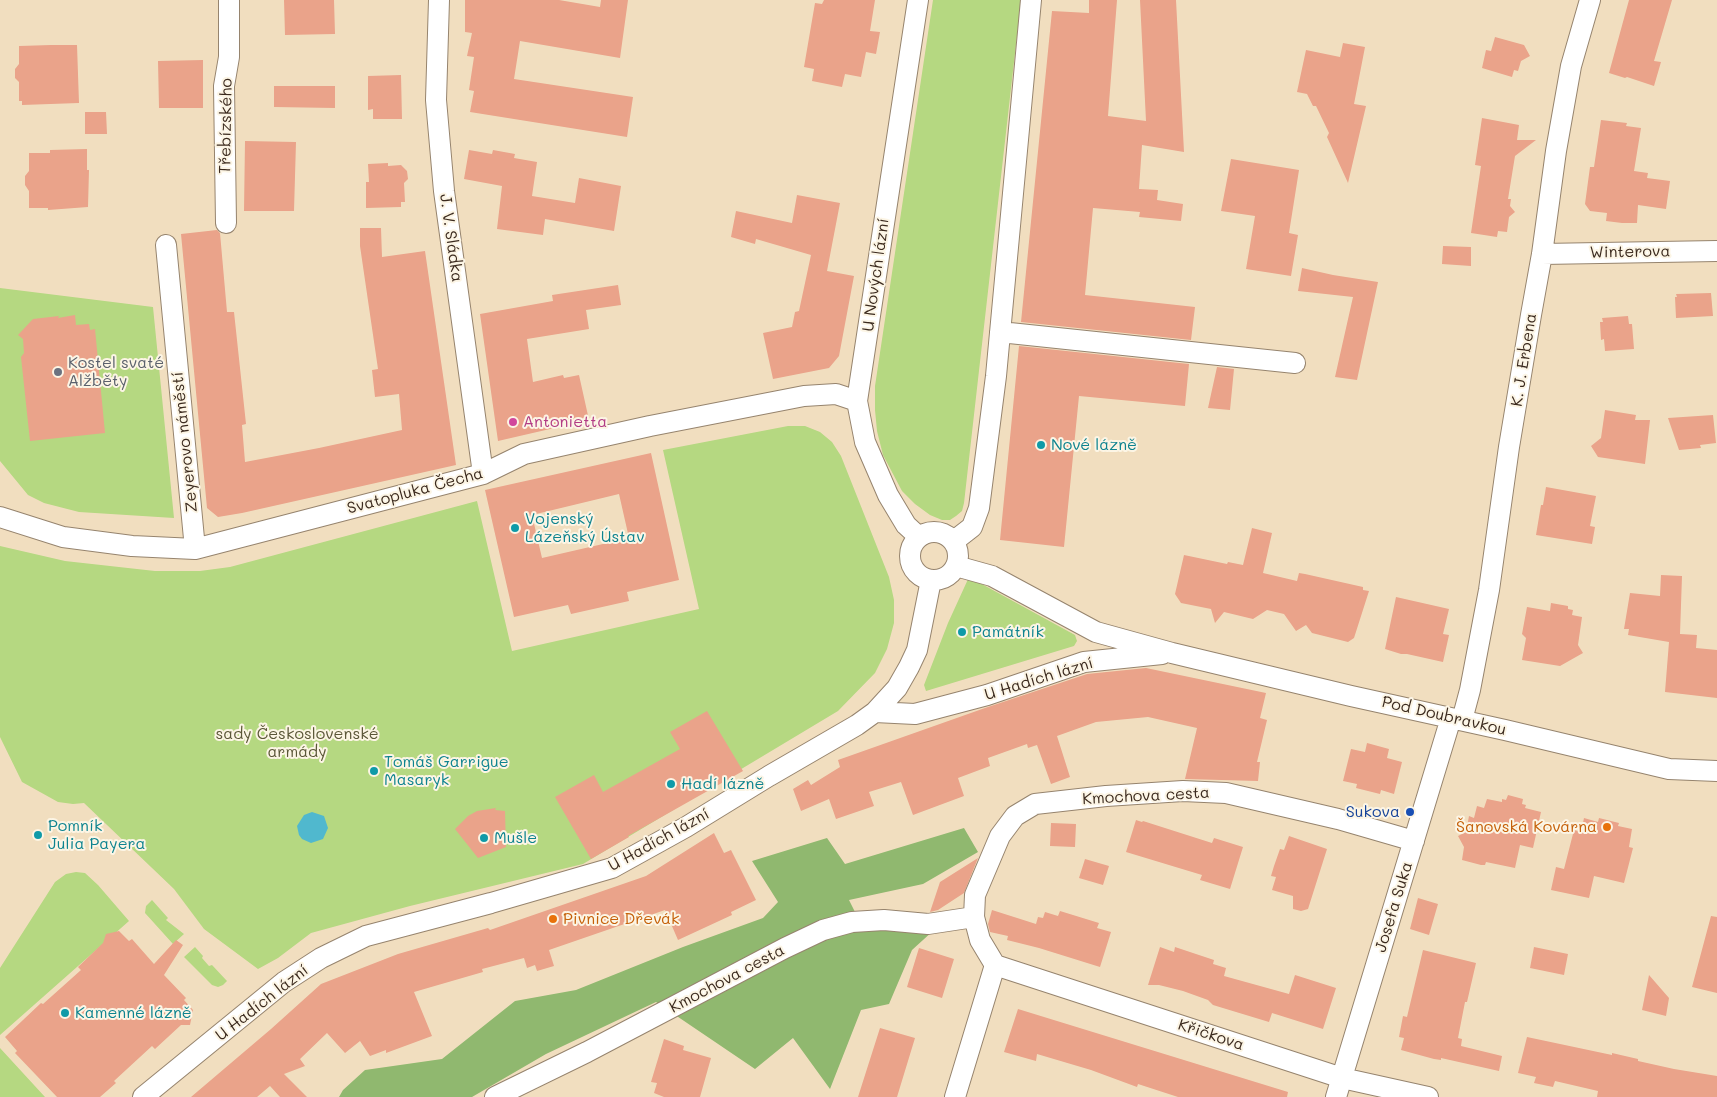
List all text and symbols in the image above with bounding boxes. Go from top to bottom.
street label: Třebízského [216,78,236,174]
street label: J. V. Sládka [435,193,467,283]
street label: U Nových lázní [859,217,893,333]
street label: Winterova [1589,242,1671,262]
street label: K. J. Erbena [1507,312,1541,408]
place label: Kostel svaté Alžběty [68,353,164,391]
marker: Kostel svaté Alžběty [52,366,64,378]
street label: Zeyerovo náměstí [168,371,202,513]
place label: Antonietta [523,412,607,432]
marker: Antonietta [507,416,519,428]
place label: Nové lázně [1051,435,1137,455]
marker: Nové lázně [1035,439,1047,451]
street label: Svatopluka Čecha [345,464,485,518]
place label: Vojenský Lázeňský Ústav [525,509,645,547]
marker: Vojenský Lázeňský Ústav [509,522,521,534]
place label: Památník [972,622,1044,642]
marker: Památník [956,626,968,638]
street label: U Hadích lázní [982,653,1096,705]
street label: Pod Doubravkou [1380,692,1508,740]
park label: sady Československé armády [215,724,379,762]
place label: Tomáš Garrigue Masaryk [384,752,509,790]
marker: Tomáš Garrigue Masaryk [368,765,380,777]
place label: Hadí lázně [681,774,764,794]
marker: Hadí lázně [665,778,677,790]
street label: Kmochova cesta [1082,783,1210,809]
place label: Sukova [1346,802,1400,822]
street label: U Hadích lázní [605,804,713,876]
marker: Sukova [1404,806,1416,818]
place label: Pomník Julia Payera [48,816,146,854]
place label: Šanovská Kovárna [1456,817,1597,837]
marker: Šanovská Kovárna [1601,821,1613,833]
place label: Mušle [494,828,537,848]
marker: Pomník Julia Payera [32,829,44,841]
marker: Mušle [478,832,490,844]
street label: Josefa Suka [1371,859,1417,955]
place label: Pivnice Dřevák [563,909,680,929]
marker: Pivnice Dřevák [547,913,559,925]
street label: Kmochova cesta [666,941,788,1017]
street label: U Hadích lázní [212,961,312,1045]
place label: Kamenné lázně [75,1003,192,1023]
marker: Kamenné lázně [59,1007,71,1019]
street label: Křičkova [1175,1015,1247,1055]

